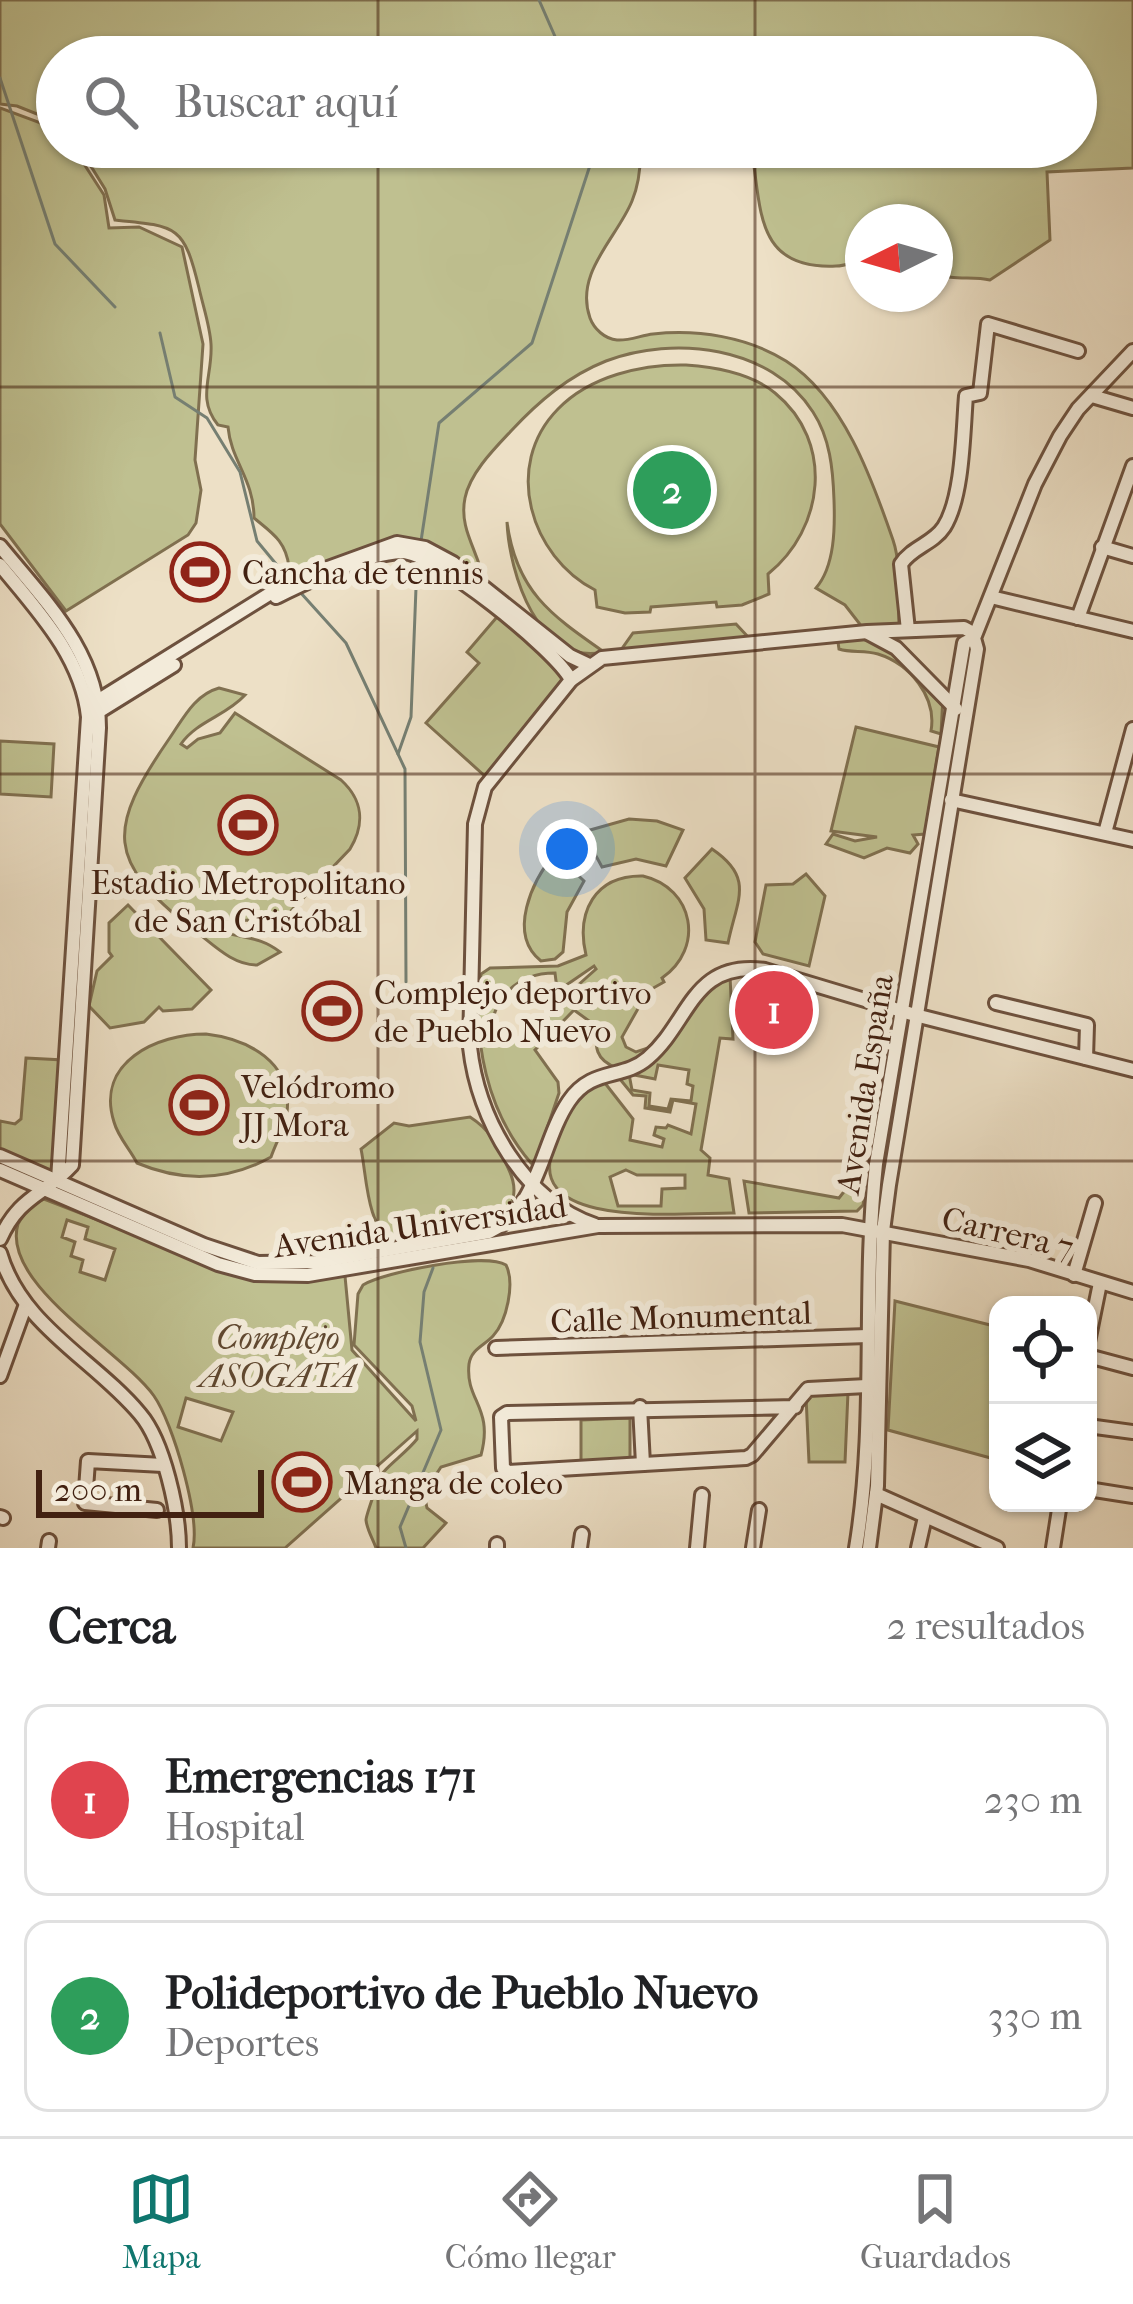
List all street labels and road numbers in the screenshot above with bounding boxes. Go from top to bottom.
street label: Avenida España [829,971,902,1199]
street label: Avenida Universidad [269,1187,570,1267]
street label: Carrera 7 [938,1199,1077,1268]
street label: Calle Monumental [550,1293,812,1342]

